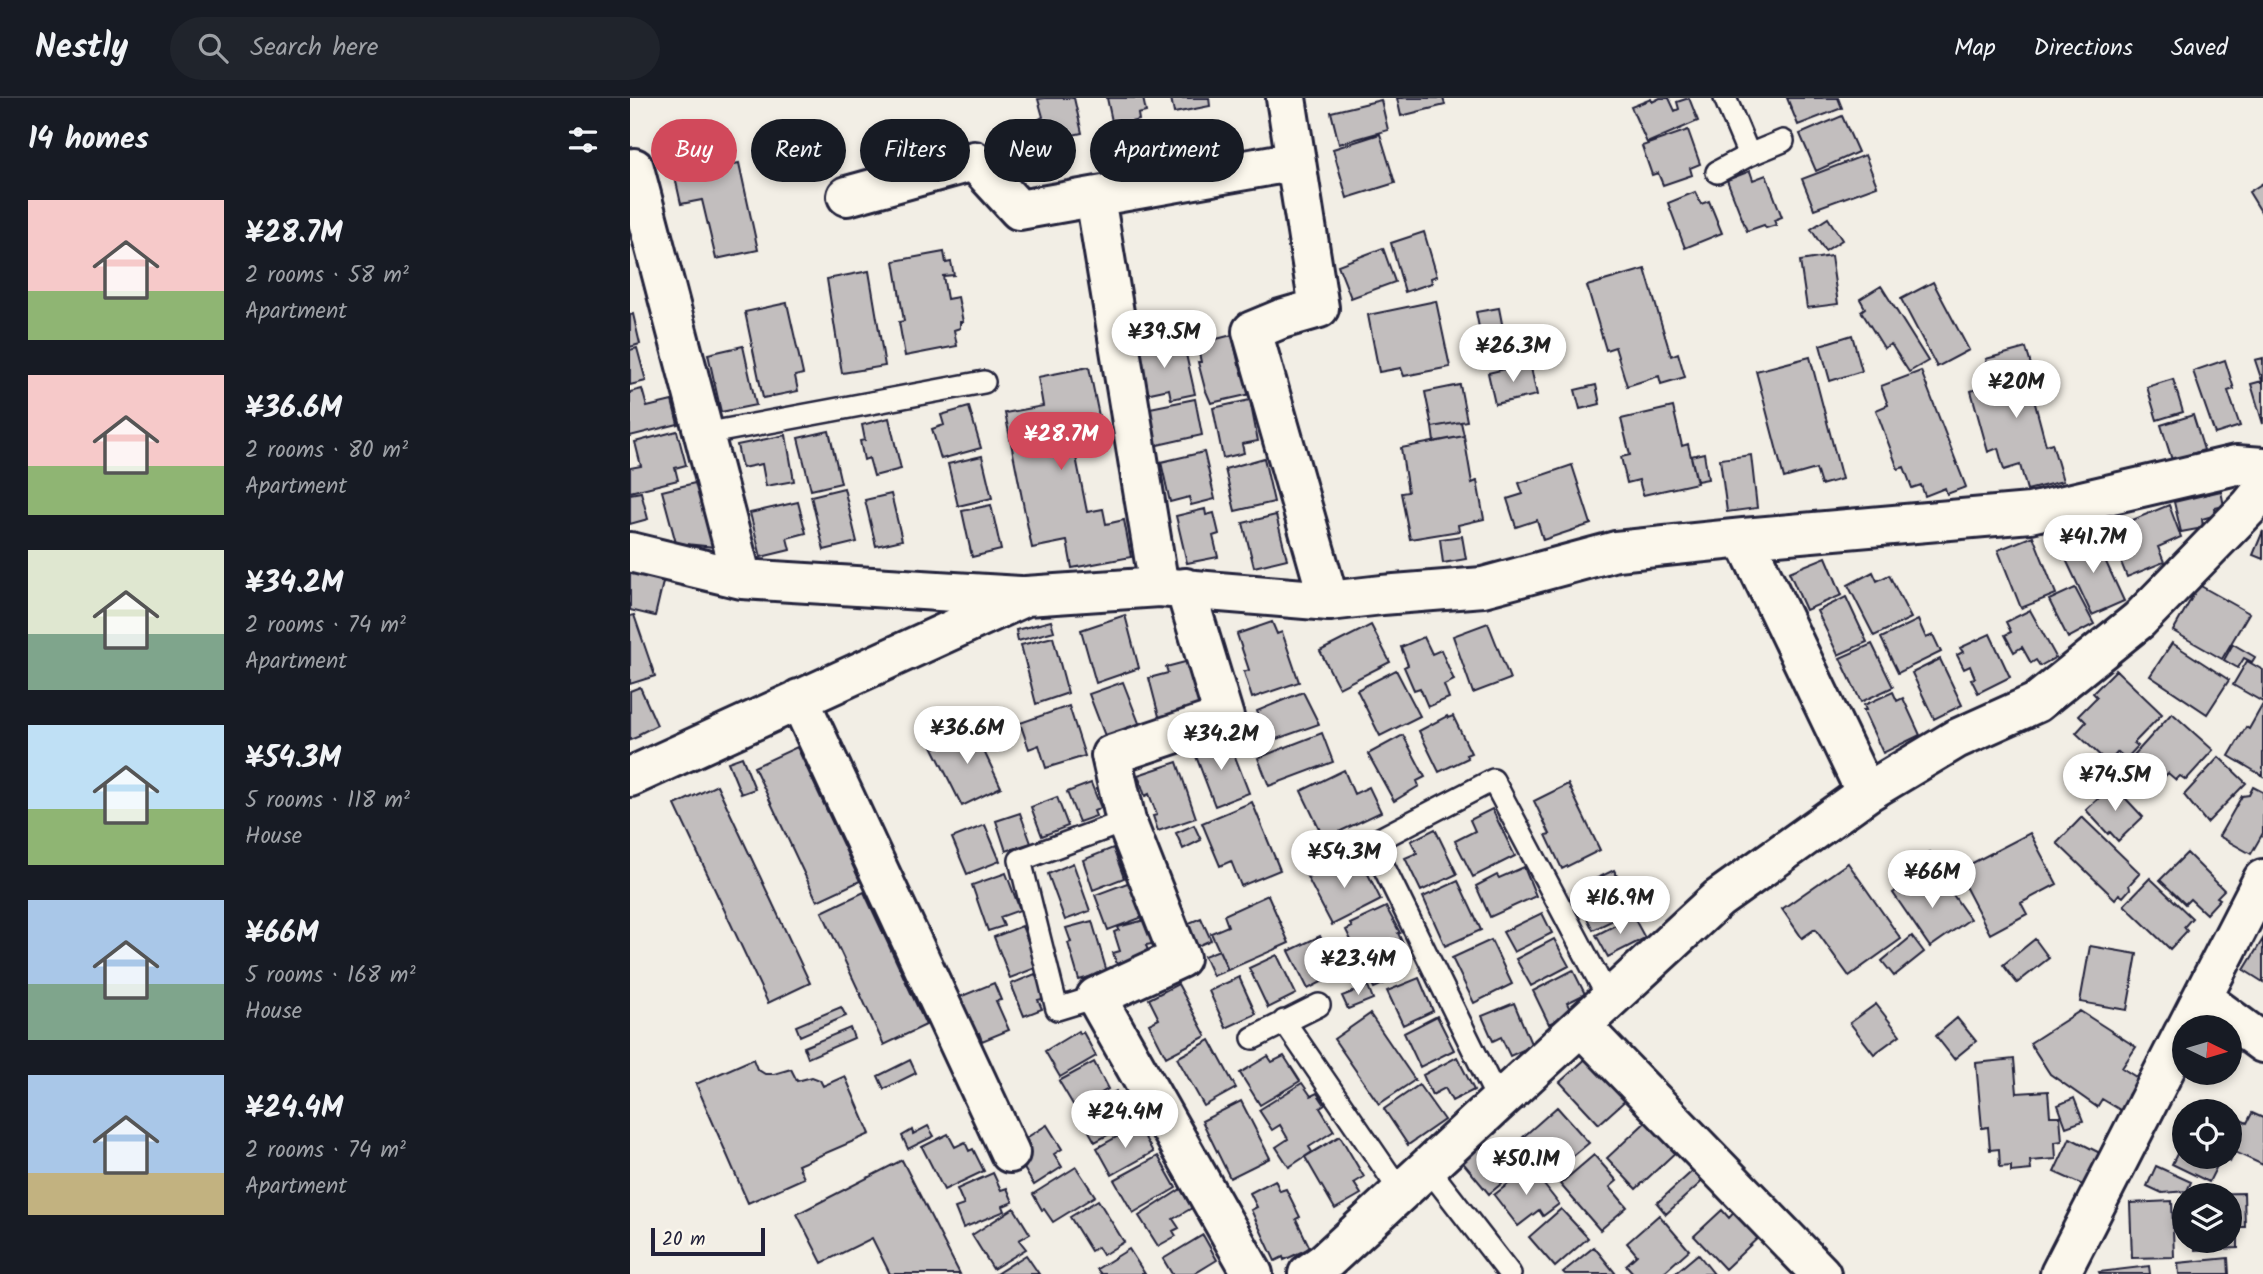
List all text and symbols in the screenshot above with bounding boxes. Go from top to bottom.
search box [170,17,660,80]
text: Nestly [35,22,128,75]
text: Search here [250,27,378,69]
icon: search [194,29,232,67]
text: Map [1954,29,1996,68]
text: Directions [2034,29,2133,68]
text: Saved [2171,29,2228,68]
text: 14 homes [28,116,149,164]
chip: Buy [651,119,737,182]
chip: Rent [751,119,846,182]
chip: Filters [860,119,970,182]
chip: New [984,119,1076,182]
chip: Apartment [1090,119,1244,182]
icon: filters [564,121,602,159]
text: ¥28.7M [245,210,343,258]
icon: home [84,228,168,312]
text: 2 rooms · 58 m² [245,258,409,294]
text: Apartment [245,294,347,330]
pin: ¥39.5M [1107,310,1221,370]
text: ¥39.5M [1128,315,1200,351]
pin: ¥26.3M [1456,324,1570,384]
text: ¥26.3M [1475,329,1551,365]
pin: ¥20M [1975,360,2057,420]
text: ¥20M [1988,365,2044,401]
text: ¥36.6M [245,385,342,433]
icon: home [84,403,168,487]
pin: ¥28.7M [1004,412,1118,472]
text: ¥28.7M [1024,417,1098,453]
text: 2 rooms · 80 m² [245,433,408,469]
text: Apartment [245,469,347,505]
pin: ¥41.7M [2036,516,2150,575]
text: ¥41.7M [2059,520,2127,556]
text: ¥34.2M [245,560,344,608]
icon: home [84,578,168,662]
text: 2 rooms · 74 m² [245,608,406,644]
text: Apartment [245,644,347,680]
pin: ¥36.6M [910,706,1024,766]
text: ¥36.6M [930,711,1004,747]
pin: ¥34.2M [1164,712,1278,772]
text: ¥34.2M [1183,717,1259,753]
text: ¥54.3M [245,735,341,783]
icon: home [84,753,168,837]
pin: ¥74.5M [2058,754,2172,813]
text: ¥74.5M [2079,758,2151,794]
text: 5 rooms · 118 m² [245,783,410,819]
text: House [245,819,302,855]
pin: ¥54.3M [1287,830,1401,890]
text: ¥54.3M [1307,835,1381,871]
pin: ¥66M [1891,850,1973,910]
text: ¥66M [1904,855,1960,891]
pin: ¥16.9M [1563,876,1677,936]
text: ¥16.9M [1586,881,1654,917]
text: ¥66M [245,910,319,958]
icon: home [84,928,168,1012]
pin: ¥23.4M [1301,937,1415,997]
text: ¥23.4M [1320,942,1396,978]
text: 5 rooms · 168 m² [245,958,416,994]
text: House [245,994,302,1030]
north arrow [2172,1015,2242,1085]
map controls [2172,1015,2242,1253]
text: ¥24.4M [245,1085,343,1133]
pin: ¥24.4M [1068,1090,1182,1150]
text: ¥24.4M [1087,1095,1163,1131]
button: locate [2172,1099,2242,1169]
icon: home [84,1103,168,1187]
text: 2 rooms · 74 m² [245,1133,406,1169]
pin: ¥50.1M [1469,1138,1583,1197]
text: ¥50.1M [1492,1142,1560,1178]
text: Apartment [245,1169,347,1205]
button: layers [2172,1183,2242,1253]
scale bar [651,1225,765,1257]
text: 20 m [662,1225,705,1255]

